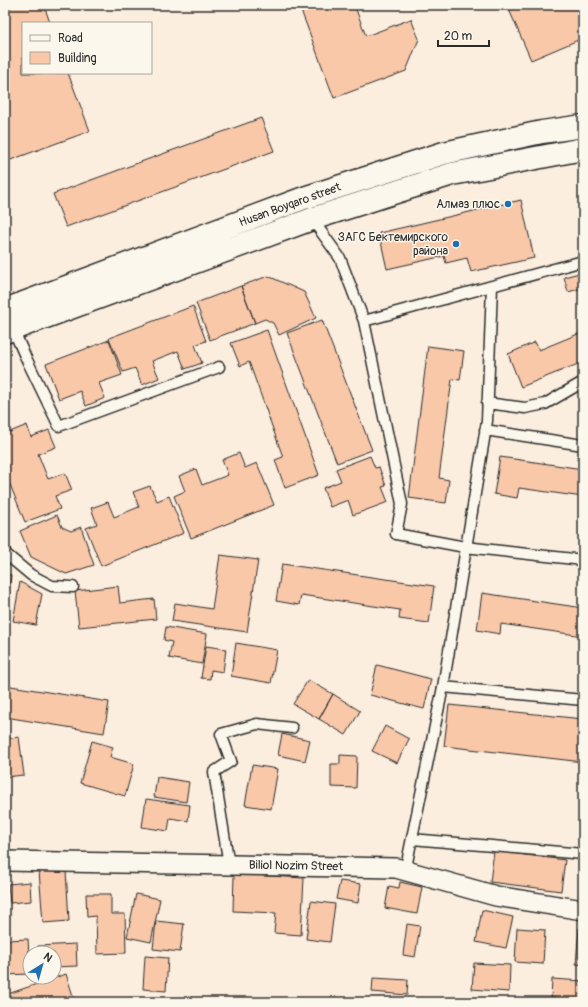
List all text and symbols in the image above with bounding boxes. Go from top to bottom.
legend [22,22,152,74]
scale bar [438,22,489,48]
text: 20 m [444,29,473,44]
text: Road [58,31,83,46]
text: Building [58,51,97,66]
street label: Husan Boyqaro street [237,180,343,230]
place label: Алмаз плюс [436,197,500,212]
marker: Алмаз плюс [503,199,513,209]
place label: ЗАГС Бектемирского района [338,230,449,259]
marker: ЗАГС Бектемирского района [451,239,461,249]
street label: Biliol Nozim Street [249,858,343,874]
north arrow [22,945,62,985]
text: N [41,950,55,965]

